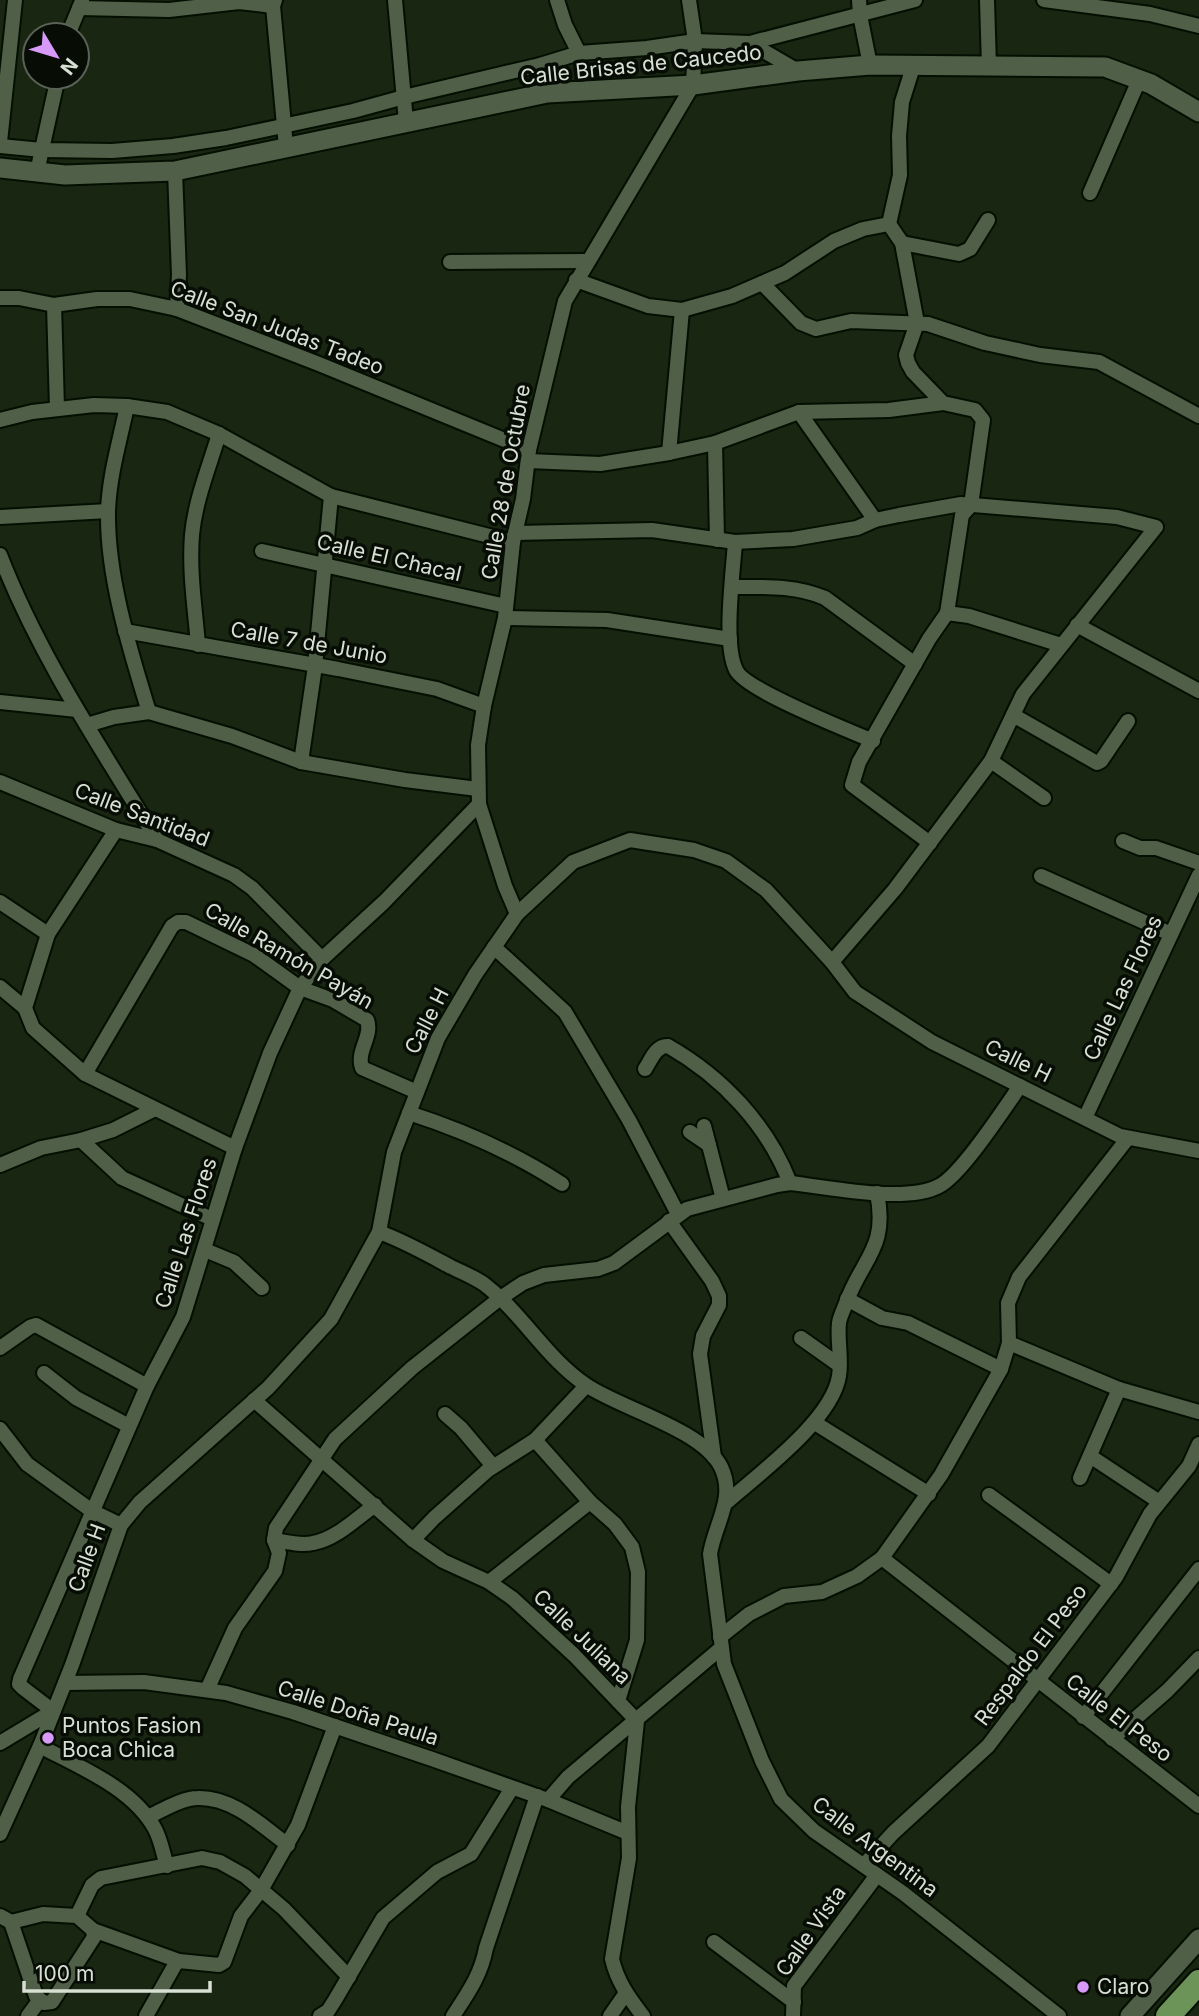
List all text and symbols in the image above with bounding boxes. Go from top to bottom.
north arrow [21,21,91,91]
street label: Calle Brisas de Caucedo [519,39,763,90]
text: N [55,53,83,79]
street label: Calle San Judas Tadeo [167,275,387,380]
street label: Calle 28 de Octubre [476,382,535,582]
street label: Calle El Chacal [314,529,464,586]
street label: Calle 7 de Junio [229,616,389,669]
street label: Calle Santidad [71,777,213,852]
street label: Calle Ramón Payán [200,897,378,1014]
street label: Calle Las Flores [1078,911,1167,1064]
street label: Calle H [399,983,454,1058]
street label: Calle H [981,1034,1056,1087]
street label: Calle Las Flores [149,1154,222,1311]
street label: Calle H [63,1520,110,1595]
street label: Respaldo El Peso [969,1579,1092,1730]
street label: Calle Juliana [528,1584,636,1689]
street label: Calle El Peso [1061,1668,1178,1767]
street label: Calle Doña Paula [274,1675,442,1750]
place label: Puntos Fasion Boca Chica [62,1713,201,1762]
marker: Puntos Fasion Boca Chica [40,1730,56,1746]
street label: Calle Argentina [807,1791,943,1902]
street label: Calle Vista [770,1881,851,1981]
scale bar [24,1950,210,1994]
text: 100 m [35,1961,94,1986]
place label: Claro [1097,1974,1149,1999]
marker: Claro [1075,1979,1091,1995]

